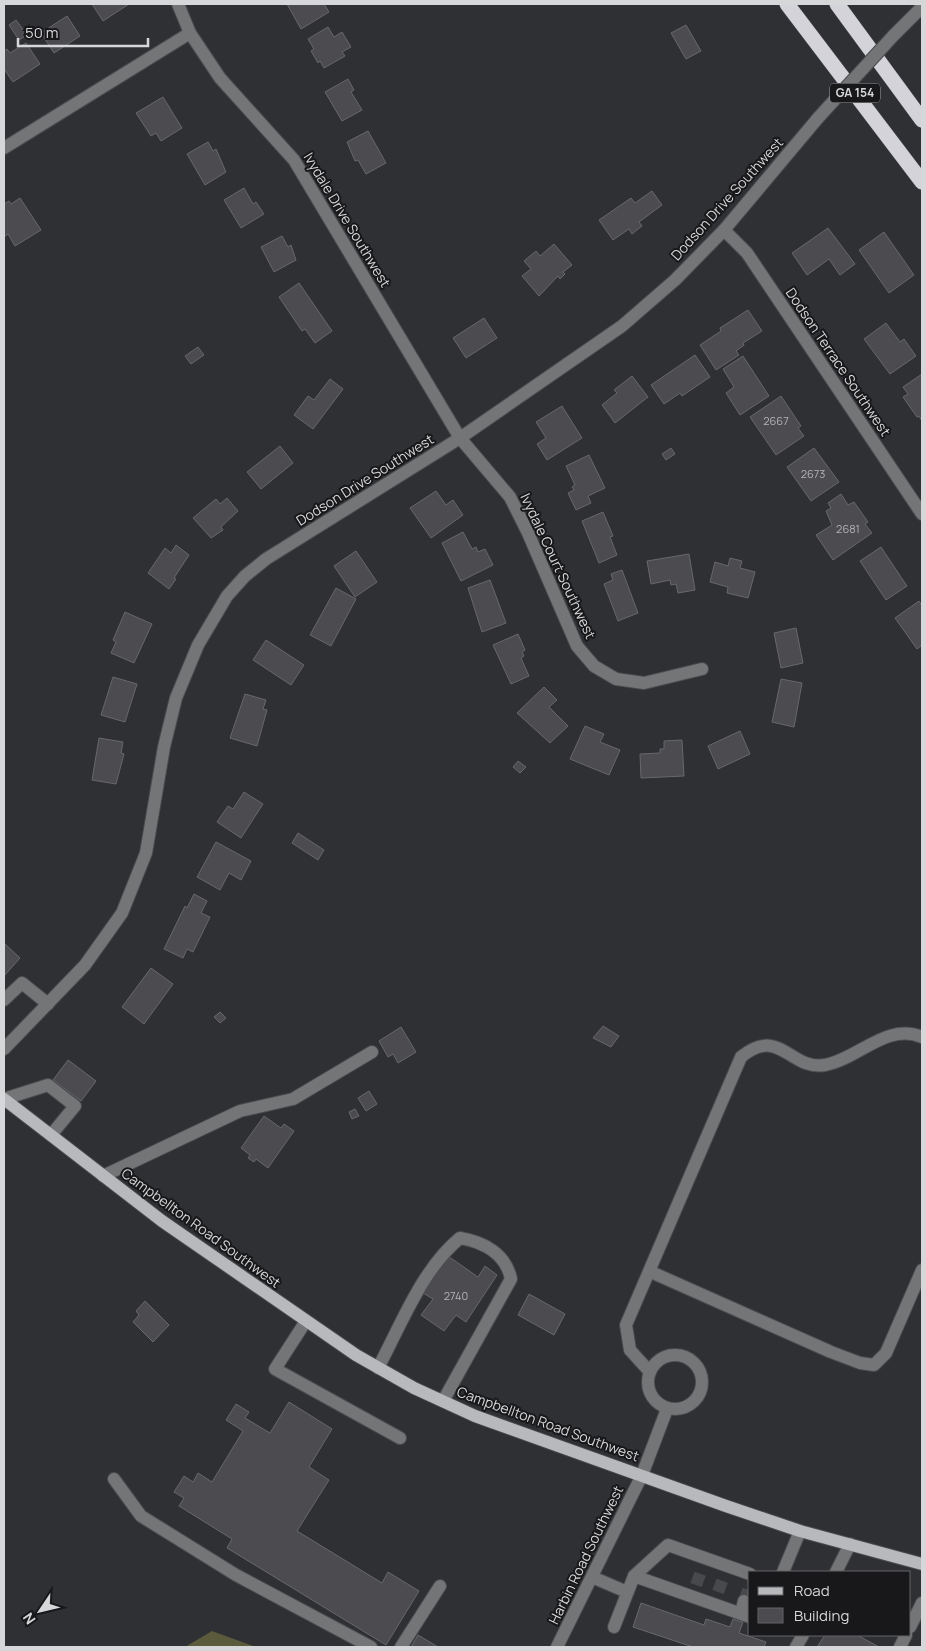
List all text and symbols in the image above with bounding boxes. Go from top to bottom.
scale bar [18,15,148,47]
text: 50 m [25,22,59,43]
road number: GA 154 [830,84,880,102]
street label: Dodson Drive Southwest [666,133,787,264]
street label: Ivydale Drive Southwest [300,149,395,291]
street label: Dodson Terrace Southwest [782,284,895,440]
house number: 2667 [763,413,789,428]
street label: Dodson Drive Southwest [292,429,438,530]
house number: 2673 [801,466,825,481]
street label: Ivydale Court Southwest [516,490,601,642]
house number: 2681 [836,521,860,536]
street label: Campbellton Road Southwest [118,1163,285,1292]
house number: 2740 [444,1288,468,1303]
street label: Campbellton Road Southwest [455,1382,642,1465]
street label: Harbin Road Southwest [544,1482,628,1627]
legend [748,1571,911,1636]
text: Road [794,1580,830,1601]
north arrow [15,1586,65,1636]
text: Building [794,1605,849,1626]
text: N [18,1609,40,1628]

